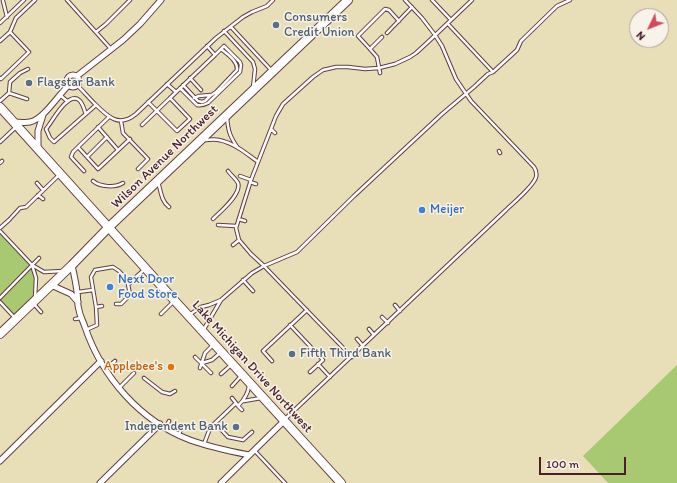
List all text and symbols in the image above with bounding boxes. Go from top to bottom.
north arrow [629,8,669,48]
place label: Consumers Credit Union [284,10,355,41]
marker: Consumers Credit Union [271,20,281,30]
text: N [633,29,648,43]
place label: Flagstar Bank [37,75,115,91]
marker: Flagstar Bank [24,78,34,88]
street label: Wilson Avenue Northwest [108,102,222,212]
place label: Meijer [430,202,464,218]
marker: Meijer [417,205,427,215]
place label: Next Door Food Store [118,272,178,303]
marker: Next Door Food Store [105,282,115,292]
street label: Lake Michigan Drive Northwest [188,298,316,436]
place label: Fifth Third Bank [300,346,391,362]
marker: Fifth Third Bank [287,349,297,359]
place label: Applebee's [104,359,163,375]
marker: Applebee's [166,362,176,372]
place label: Independent Bank [125,419,228,435]
marker: Independent Bank [231,422,241,432]
scale bar [541,449,628,475]
text: 100 m [546,457,579,471]

